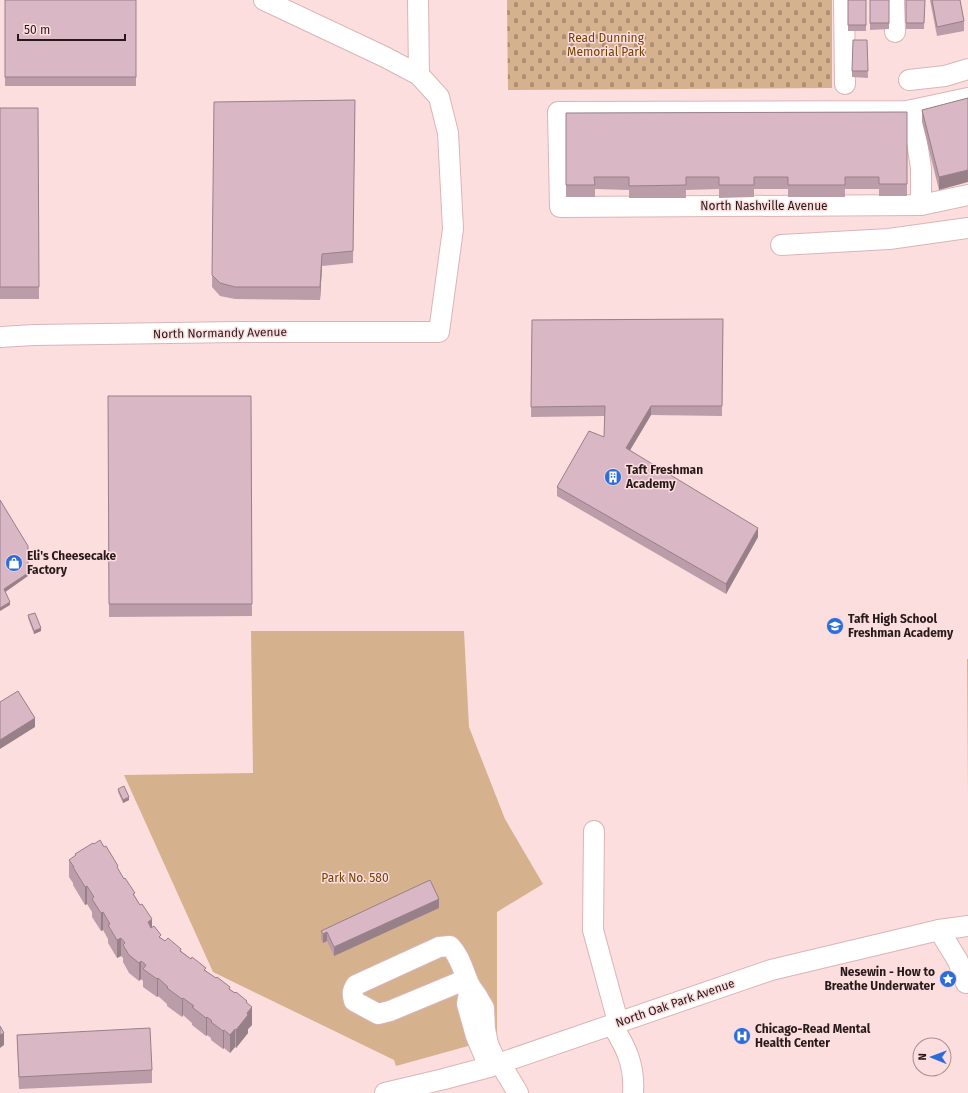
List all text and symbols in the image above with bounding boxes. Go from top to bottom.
scale bar [18,16,125,42]
text: 50 m [24,23,50,37]
park label: Read Dunning Memorial Park [567,31,646,59]
street label: North Nashville Avenue [700,199,828,213]
street label: North Normandy Avenue [153,325,287,341]
place label: Taft Freshman Academy [625,463,703,491]
building icon: Taft Freshman Academy [603,467,623,487]
place label: Eli's Cheesecake Factory [27,549,117,577]
shop icon: Eli's Cheesecake Factory [4,553,24,573]
place label: Taft High School Freshman Academy [848,612,954,640]
school or university icon: Taft High School Freshman Academy [825,616,845,636]
park label: Park No. 580 [321,871,389,885]
place label: Nesewin - How to Breathe Underwater [824,965,935,993]
place icon: Nesewin - How to Breathe Underwater [938,969,958,989]
street label: North Oak Park Avenue [614,976,736,1030]
place label: Chicago-Read Mental Health Center [755,1022,871,1050]
hospital icon: Chicago-Read Mental Health Center [732,1026,752,1046]
north arrow [912,1037,952,1077]
text: N [916,1053,929,1061]

